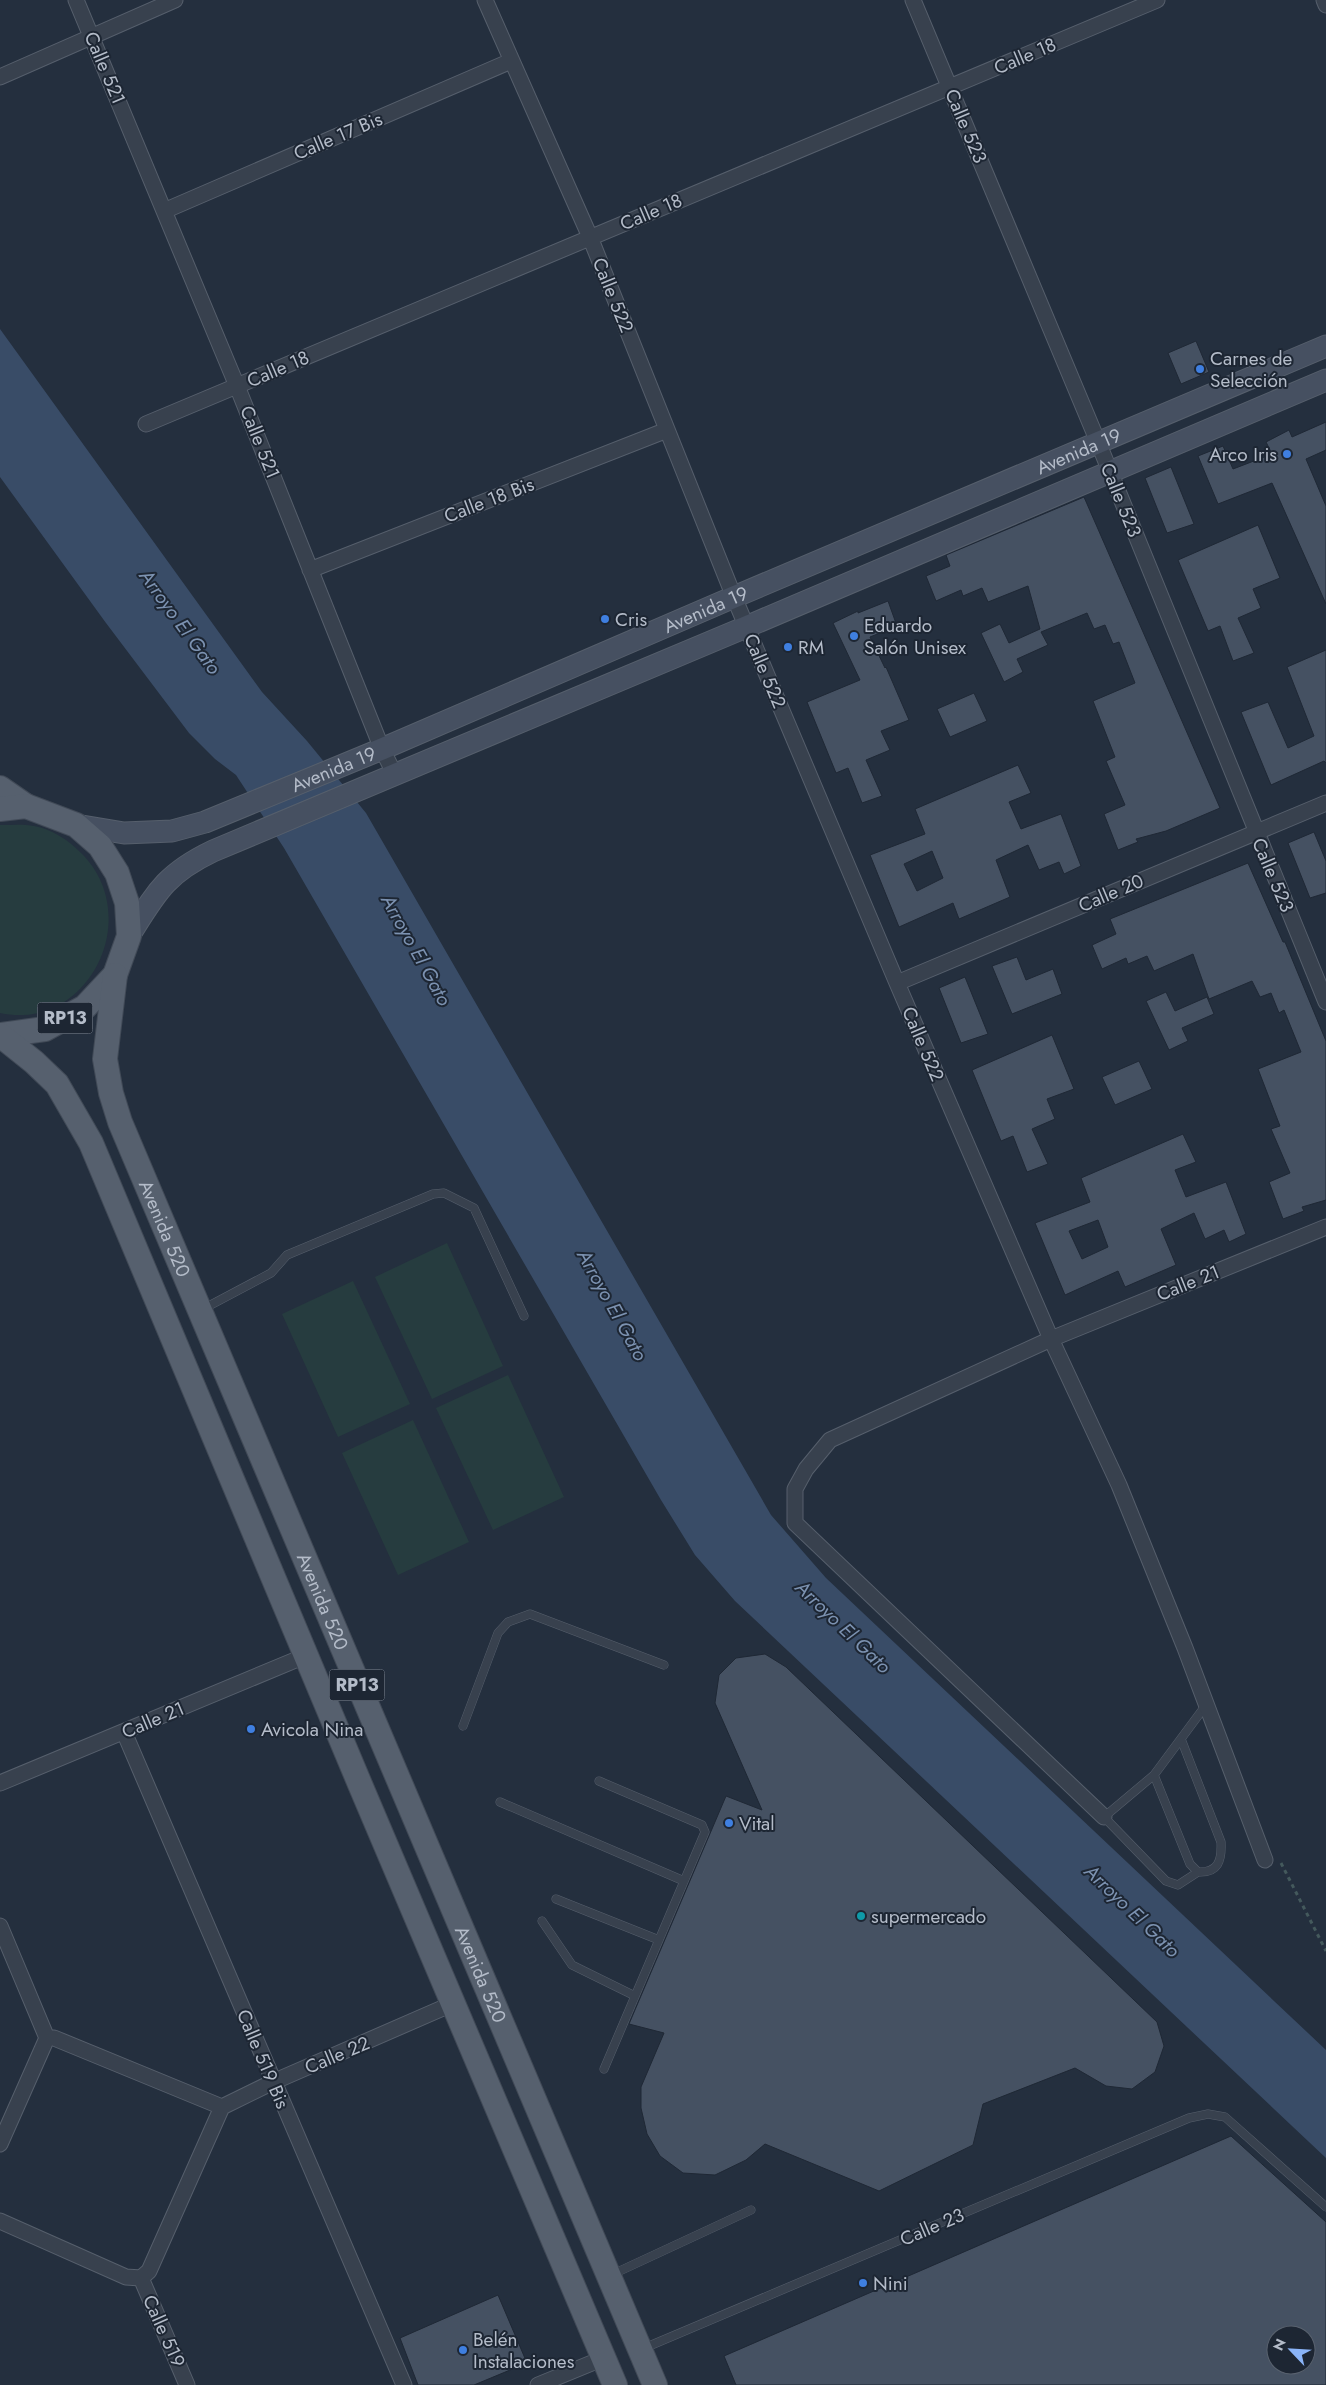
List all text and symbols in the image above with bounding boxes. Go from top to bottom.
street label: Calle 521 [78,28,132,108]
street label: Calle 18 [990,31,1060,81]
street label: Calle 523 [938,85,994,167]
street label: Calle 17 Bis [290,105,387,167]
street label: Calle 18 [616,187,686,237]
street label: Calle 522 [586,253,640,337]
street label: Calle 18 [243,344,313,394]
place label: Carnes de Selección [1210,345,1293,394]
marker: Carnes de Selección [1194,363,1206,375]
street label: Calle 521 [233,401,287,483]
street label: Avenida 19 [1032,421,1125,481]
place label: Arco Iris [1209,441,1277,468]
marker: Arco Iris [1281,448,1293,460]
street label: Calle 523 [1094,459,1148,541]
street label: Calle 18 Bis [440,470,538,529]
water label: Arroyo El Gato [131,563,228,681]
street label: Avenida 19 [659,579,752,639]
place label: Cris [615,606,647,633]
place label: Eduardo Salón Unisex [864,612,966,661]
marker: Cris [599,613,611,625]
street label: Calle 522 [737,629,793,713]
marker: Eduardo Salón Unisex [848,630,860,642]
place label: RM [798,634,824,661]
marker: RM [782,641,794,653]
street label: Avenida 19 [287,739,380,799]
street label: Calle 523 [1245,834,1301,916]
street label: Calle 20 [1074,867,1148,919]
water label: Arroyo El Gato [373,888,459,1011]
road number: RP13 [38,1002,92,1034]
street label: Calle 522 [895,1002,951,1086]
street label: Avenida 520 [133,1176,198,1281]
water label: Arroyo El Gato [569,1243,655,1366]
street label: Calle 21 [1152,1258,1224,1308]
street label: Avenida 520 [291,1549,356,1654]
water label: Arroyo El Gato [788,1573,898,1681]
road number: RP13 [330,1670,384,1700]
street label: Calle 21 [117,1695,189,1745]
place label: Avicola Nina [261,1716,363,1743]
marker: Avicola Nina [245,1723,257,1735]
place label: Vital [739,1810,775,1837]
marker: Vital [723,1817,735,1829]
water label: Arroyo El Gato [1077,1857,1187,1965]
place label: supermercado [871,1903,986,1930]
marker: supermercado [855,1910,867,1922]
street label: Avenida 520 [448,1922,514,2027]
street label: Calle 519 Bis [230,2005,296,2113]
street label: Calle 22 [300,2029,374,2081]
street label: Calle 23 [896,2201,968,2253]
place label: Nini [873,2270,908,2297]
marker: Nini [857,2277,869,2289]
street label: Calle 519 [136,2291,192,2371]
north arrow [1266,2325,1316,2375]
place label: Belén Instalaciones [473,2326,575,2375]
text: N [1268,2335,1291,2354]
marker: Belén Instalaciones [457,2344,469,2356]

